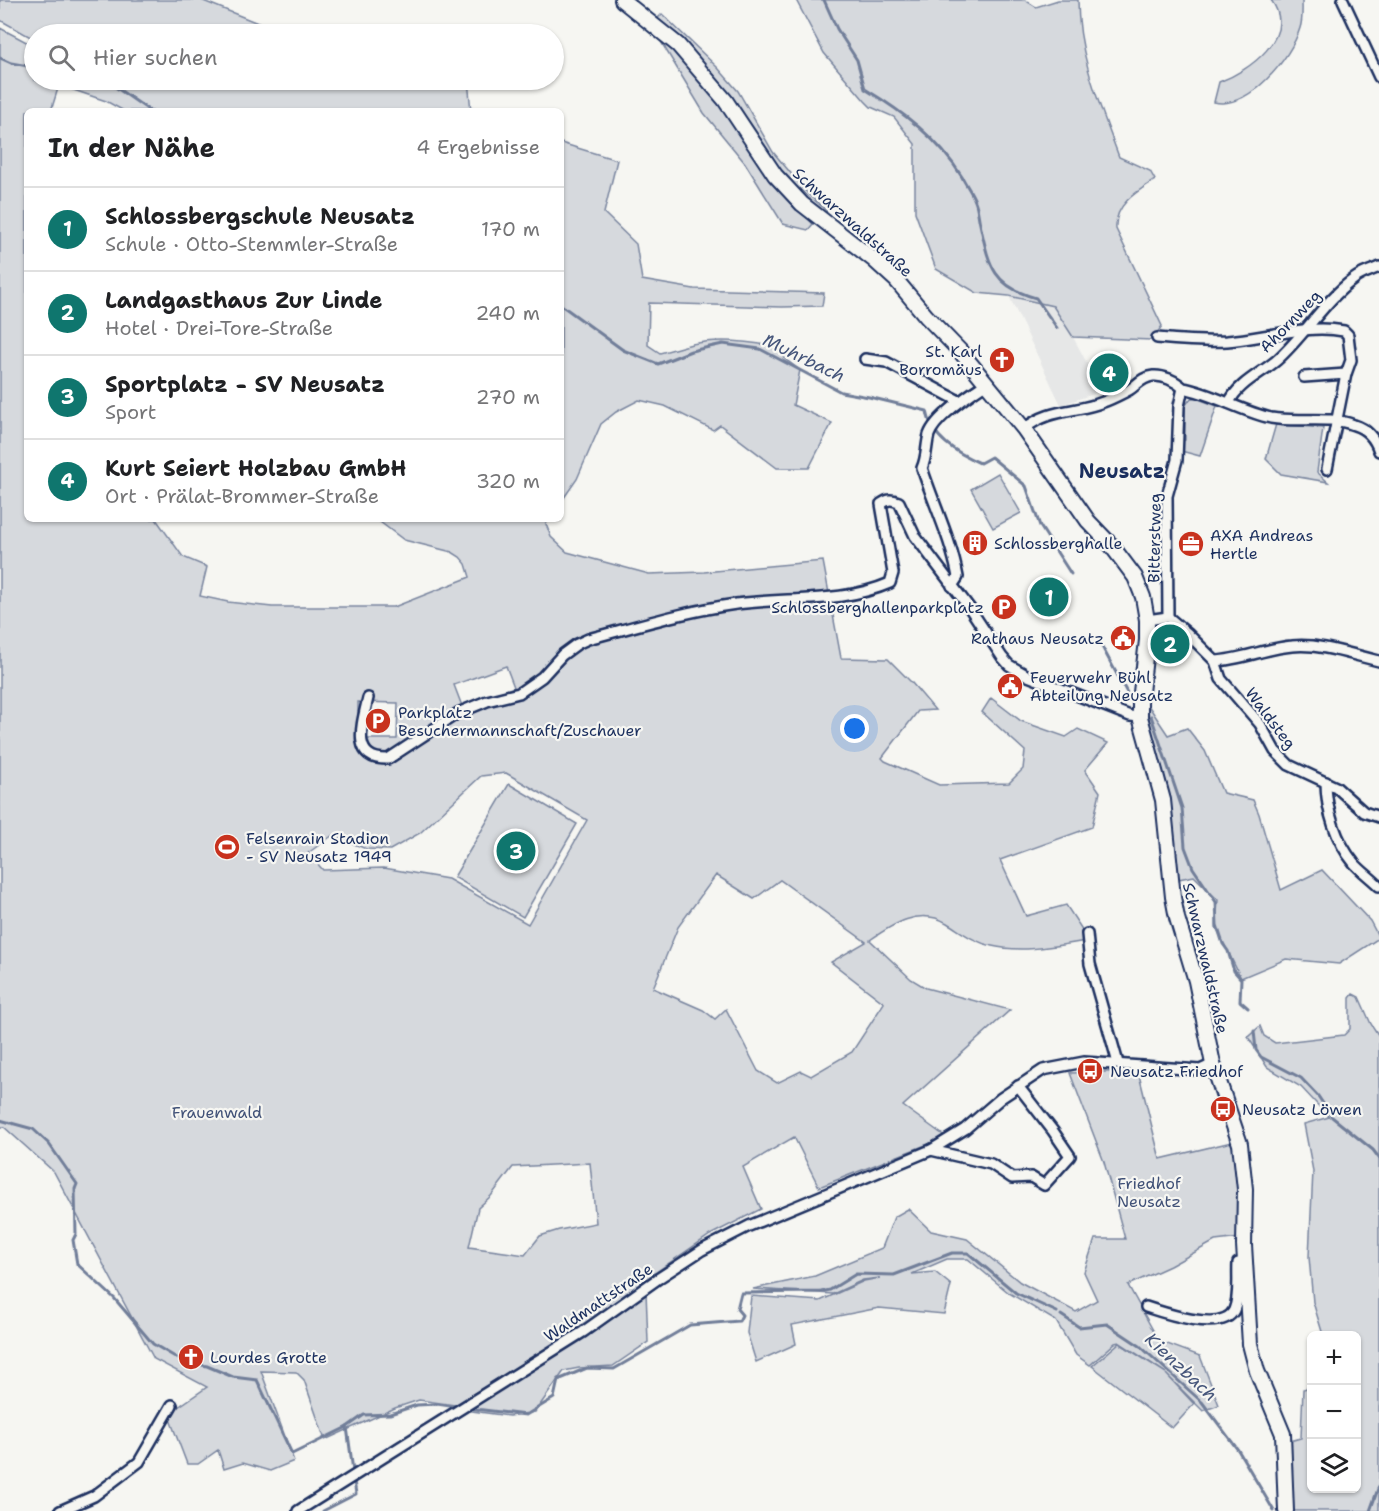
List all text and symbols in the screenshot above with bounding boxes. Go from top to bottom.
search box [24,24,564,90]
icon: search [45,41,78,74]
text: Hier suchen [93,43,218,72]
text: In der Nähe [48,130,215,165]
text: 4 Ergebnisse [416,134,540,160]
street label: Schwarzwaldstraße [788,163,917,282]
text: Schlossbergschule Neusatz [105,202,415,231]
text: 1 [63,216,72,242]
text: 170 m [481,216,540,242]
text: Schule · Otto-Stemmler-Straße [105,231,398,257]
street label: Ahornweg [1255,285,1326,357]
text: Landgasthaus Zur Linde [105,286,383,315]
text: 2 [61,300,75,326]
text: 240 m [475,300,540,326]
text: Hotel · Drei-Tore-Straße [105,315,333,341]
water label: Muhrbach [759,328,849,388]
place label: St. Karl Borromäus [899,341,982,380]
church icon: St. Karl Borromäus [987,345,1017,375]
pin: 4 [1090,350,1128,395]
text: Sportplatz - SV Neusatz [105,370,385,399]
text: 3 [61,384,75,410]
text: 270 m [476,384,540,410]
text: Sport [105,399,156,425]
text: Kurt Seiert Holzbau GmbH [105,454,406,483]
district label: Neusatz [1079,458,1165,484]
text: 4 [61,468,75,494]
text: 320 m [476,468,540,494]
text: Ort · Prälat-Brommer-Straße [105,483,379,509]
street label: Bitterstweg [1143,493,1166,583]
place label: AXA Andreas Hertle [1210,525,1313,564]
building icon: Schlossberghalle [960,528,990,558]
office icon: AXA Andreas Hertle [1176,529,1206,559]
place label: Schlossberghalle [994,533,1123,554]
pin: 1 [1030,574,1068,620]
parking icon: Schlossberghallenparkplatz [989,592,1019,622]
place label: Schlossberghallenparkplatz [771,597,984,618]
pin: 2 [1150,622,1190,666]
public building icon: Rathaus Neusatz [1108,623,1138,653]
place label: Rathaus Neusatz [971,628,1104,649]
place label: Feuerwehr Bühl Abteilung Neusatz [1030,667,1173,706]
public building icon: Feuerwehr Bühl Abteilung Neusatz [995,671,1025,701]
street label: Waldsteg [1241,683,1301,754]
place label: Parkplatz Besuchermannschaft/Zuschauer [398,702,642,741]
parking icon: Parkplatz Besuchermannschaft/Zuschauer [363,706,393,736]
your location [840,714,869,743]
place label: Felsenrain Stadion - SV Neusatz 1949 [246,828,392,867]
pin: 3 [496,828,536,874]
sports icon: Felsenrain Stadion - SV Neusatz 1949 [212,832,242,862]
street label: Schwarzwaldstraße [1178,881,1233,1036]
bus stop icon: Neusatz Friedhof [1075,1056,1105,1086]
place label: Neusatz Friedhof [1110,1061,1244,1082]
bus stop icon: Neusatz Löwen [1208,1094,1238,1124]
place label: Neusatz Löwen [1242,1099,1362,1120]
park label: Frauenwald [172,1102,262,1123]
park label: Friedhof Neusatz [1117,1173,1182,1212]
street label: Waldmattstraße [540,1258,657,1347]
water label: Kienzbach [1140,1327,1222,1407]
map controls [1307,1331,1361,1493]
button: + [1307,1331,1361,1385]
church icon: Lourdes Grotte [176,1342,206,1372]
place label: Lourdes Grotte [210,1347,327,1368]
button: − [1307,1385,1361,1439]
button: layers [1307,1439,1361,1493]

